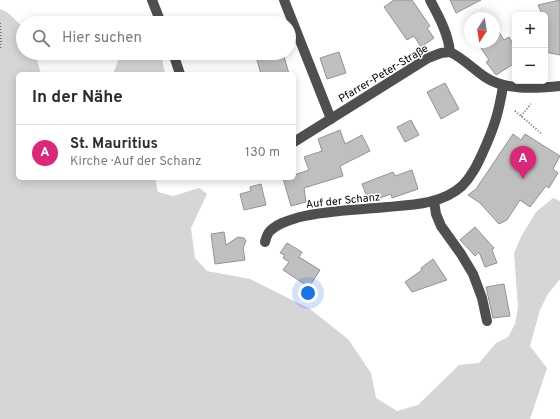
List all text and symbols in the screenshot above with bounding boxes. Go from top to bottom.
north arrow [464,12,500,48]
map controls [512,12,548,84]
button: + [512,12,548,48]
search box [16,16,296,60]
icon: search [30,27,52,49]
text: Hier suchen [62,29,142,48]
street label: Pfarrer-Peter-Straße [336,41,431,106]
button: − [512,48,548,84]
text: In der Nähe [32,87,123,109]
text: St. Mauritius [70,135,158,154]
text: A [40,145,50,161]
text: 130 m [245,145,280,161]
pin: A [510,146,536,179]
text: Kirche · Auf der Schanz [70,154,202,170]
street label: Auf der Schanz [305,190,381,212]
your location [298,283,318,303]

